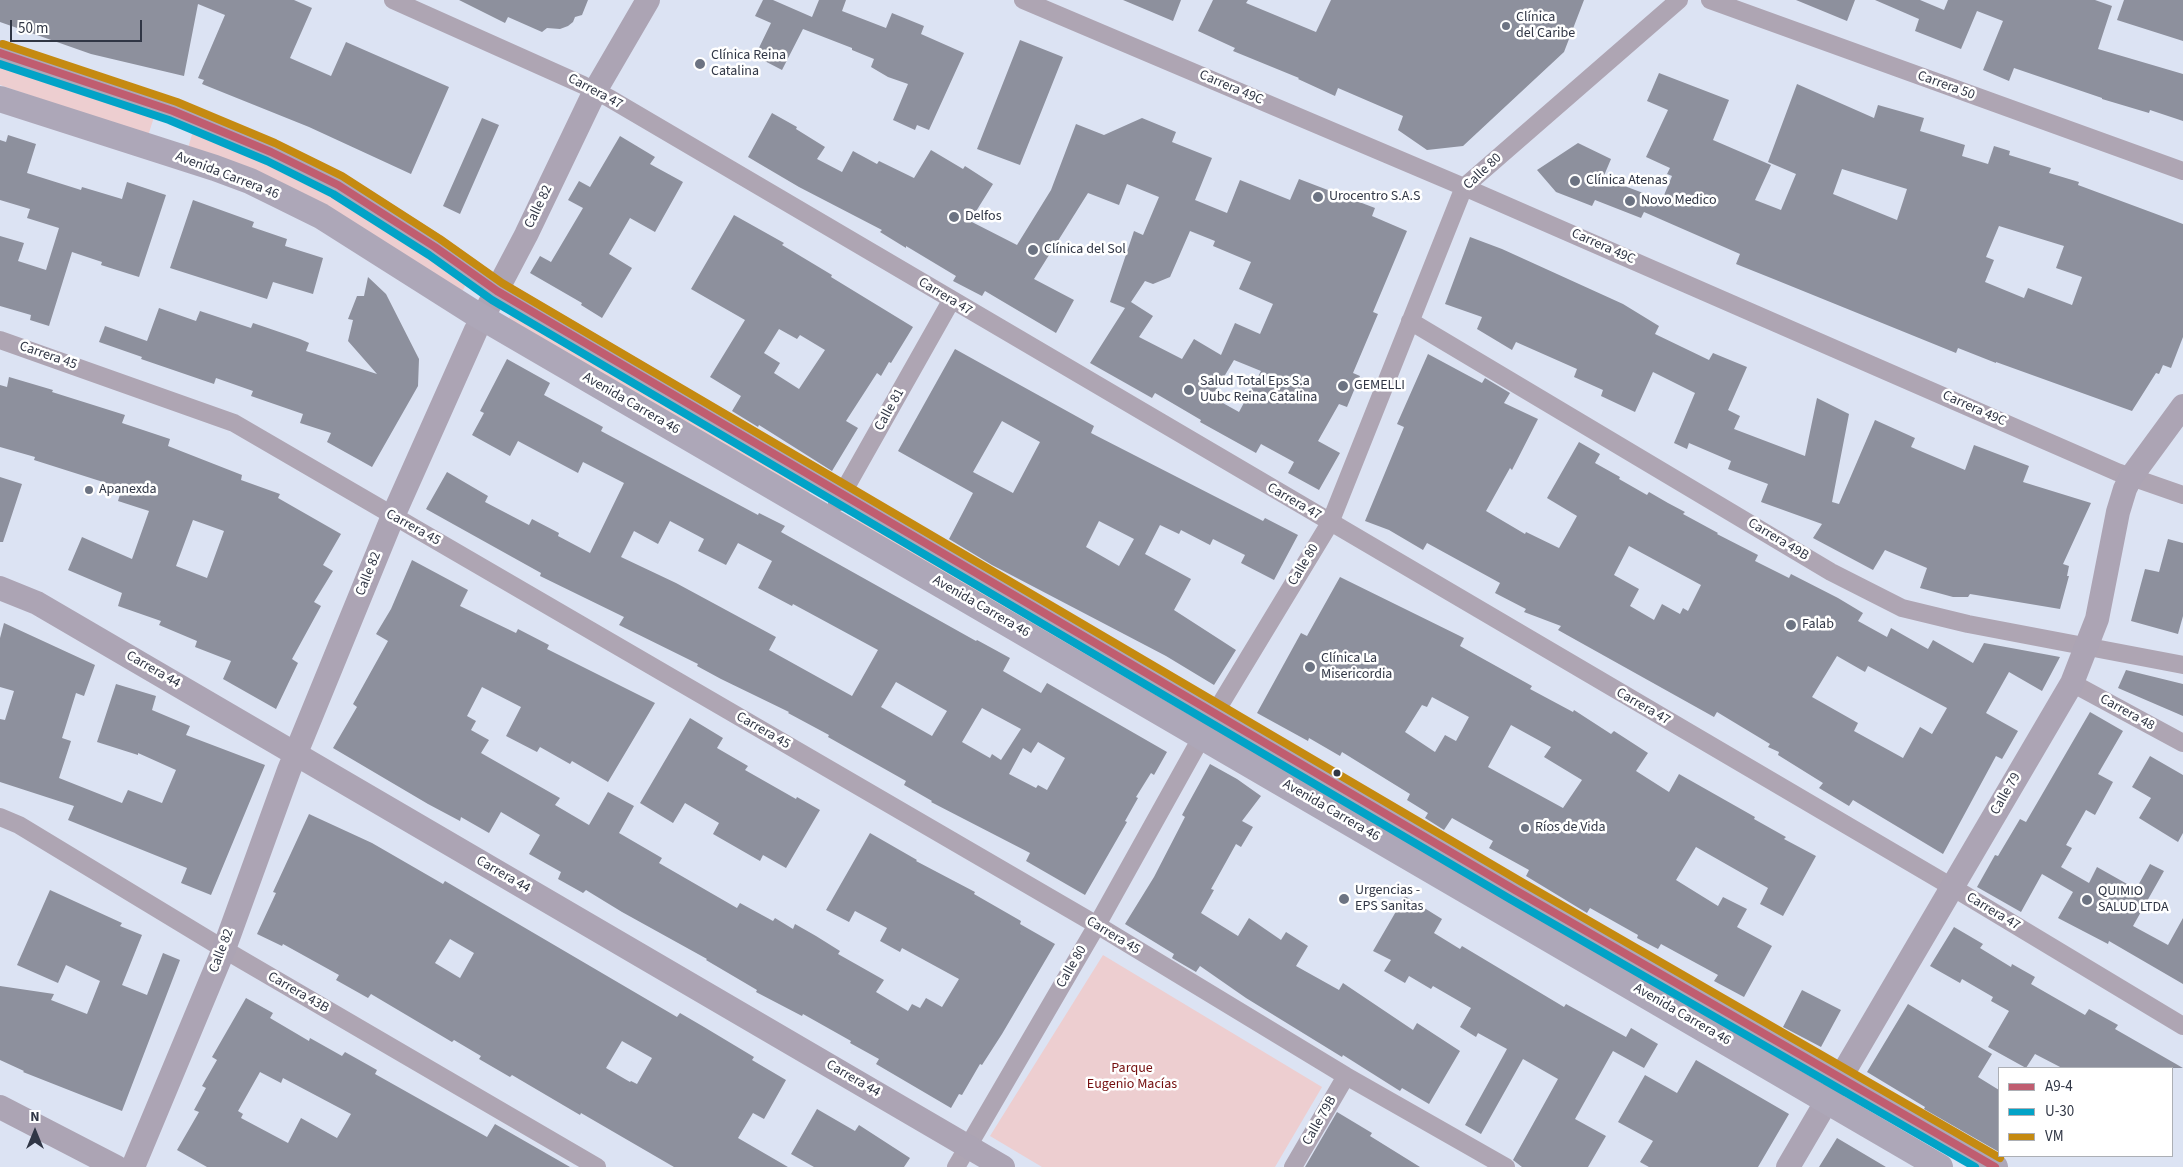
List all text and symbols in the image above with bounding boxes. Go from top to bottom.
scale bar [12,10,145,42]
place label: Clínica del Caribe [1516,10,1575,42]
text: 50 m [18,18,48,39]
marker: Clínica del Caribe [1500,20,1512,32]
place label: Clínica Reina Catalina [711,48,786,80]
marker: Clínica Reina Catalina [693,57,707,71]
street label: Carrera 49C [1196,67,1266,109]
street label: Carrera 50 [1915,68,1977,104]
street label: Carrera 47 [565,71,625,113]
street label: Avenida Carrera 46 [173,149,281,203]
street label: Calle 80 [1461,150,1505,194]
place label: Clínica Atenas [1586,173,1668,189]
marker: Clínica Atenas [1568,174,1582,188]
street label: Calle 82 [521,183,557,231]
place label: Urocentro S.A.S [1329,189,1420,205]
marker: Urocentro S.A.S [1311,190,1325,204]
place label: Novo Medico [1641,193,1716,209]
marker: Novo Medico [1623,194,1637,208]
place label: Delfos [965,209,1001,225]
marker: Delfos [947,210,961,224]
street label: Carrera 49C [1569,226,1637,268]
place label: Clínica del Sol [1044,242,1126,258]
marker: Clínica del Sol [1026,243,1040,257]
street label: Carrera 47 [915,274,975,320]
street label: Carrera 45 [17,338,79,374]
street label: Avenida Carrera 46 [579,369,683,439]
place label: Salud Total Eps S.a Uubc Reina Catalina [1200,374,1317,407]
place label: GEMELLI [1354,378,1405,394]
marker: GEMELLI [1336,379,1350,393]
marker: Salud Total Eps S.a Uubc Reina Catalina [1182,383,1196,397]
street label: Calle 81 [872,386,908,434]
street label: Carrera 49C [1940,388,2008,430]
street label: Carrera 47 [1264,480,1324,524]
place label: Apanexda [99,482,157,498]
marker: Apanexda [83,484,95,496]
street label: Carrera 45 [383,506,443,550]
street label: Carrera 49B [1744,515,1812,565]
street label: Calle 80 [1285,541,1323,589]
street label: Calle 82 [353,550,385,598]
street label: Avenida Carrera 46 [929,572,1033,642]
place label: Falab [1802,617,1834,633]
marker: Falab [1784,618,1798,632]
street label: Carrera 44 [123,648,183,692]
place label: Clínica La Misericordia [1321,651,1392,684]
marker: Clínica La Misericordia [1303,660,1317,674]
street label: Carrera 47 [1613,685,1673,729]
street label: Carrera 48 [2097,691,2157,735]
street label: Carrera 45 [733,709,793,753]
unlabelled marker [1332,768,1342,778]
street label: Calle 79 [1987,770,2025,818]
street label: Avenida Carrera 46 [1279,776,1383,846]
place label: Ríos de Vida [1535,820,1606,836]
marker: Ríos de Vida [1519,822,1531,834]
street label: Carrera 44 [473,853,533,897]
place label: Urgencias - EPS Sanitas [1355,883,1423,916]
place label: QUIMIO SALUD LTDA [2098,884,2169,916]
street label: Carrera 47 [1963,889,2023,935]
marker: Urgencias - EPS Sanitas [1337,892,1351,906]
marker: QUIMIO SALUD LTDA [2080,893,2094,907]
street label: Carrera 45 [1083,913,1143,959]
street label: Calle 82 [206,927,238,975]
street label: Calle 80 [1053,943,1091,991]
street label: Carrera 43B [264,969,332,1017]
street label: Avenida Carrera 46 [1630,980,1734,1050]
street label: Carrera 44 [823,1057,883,1101]
park label: Parque Eugenio Macías [1087,1061,1177,1094]
legend [1998,1067,2173,1157]
text: A9-4 [2045,1076,2073,1097]
street label: Calle 79B [1299,1093,1341,1149]
text: U-30 [2045,1101,2074,1122]
north arrow [10,1107,60,1157]
text: N [30,1107,40,1127]
text: VM [2045,1126,2064,1147]

